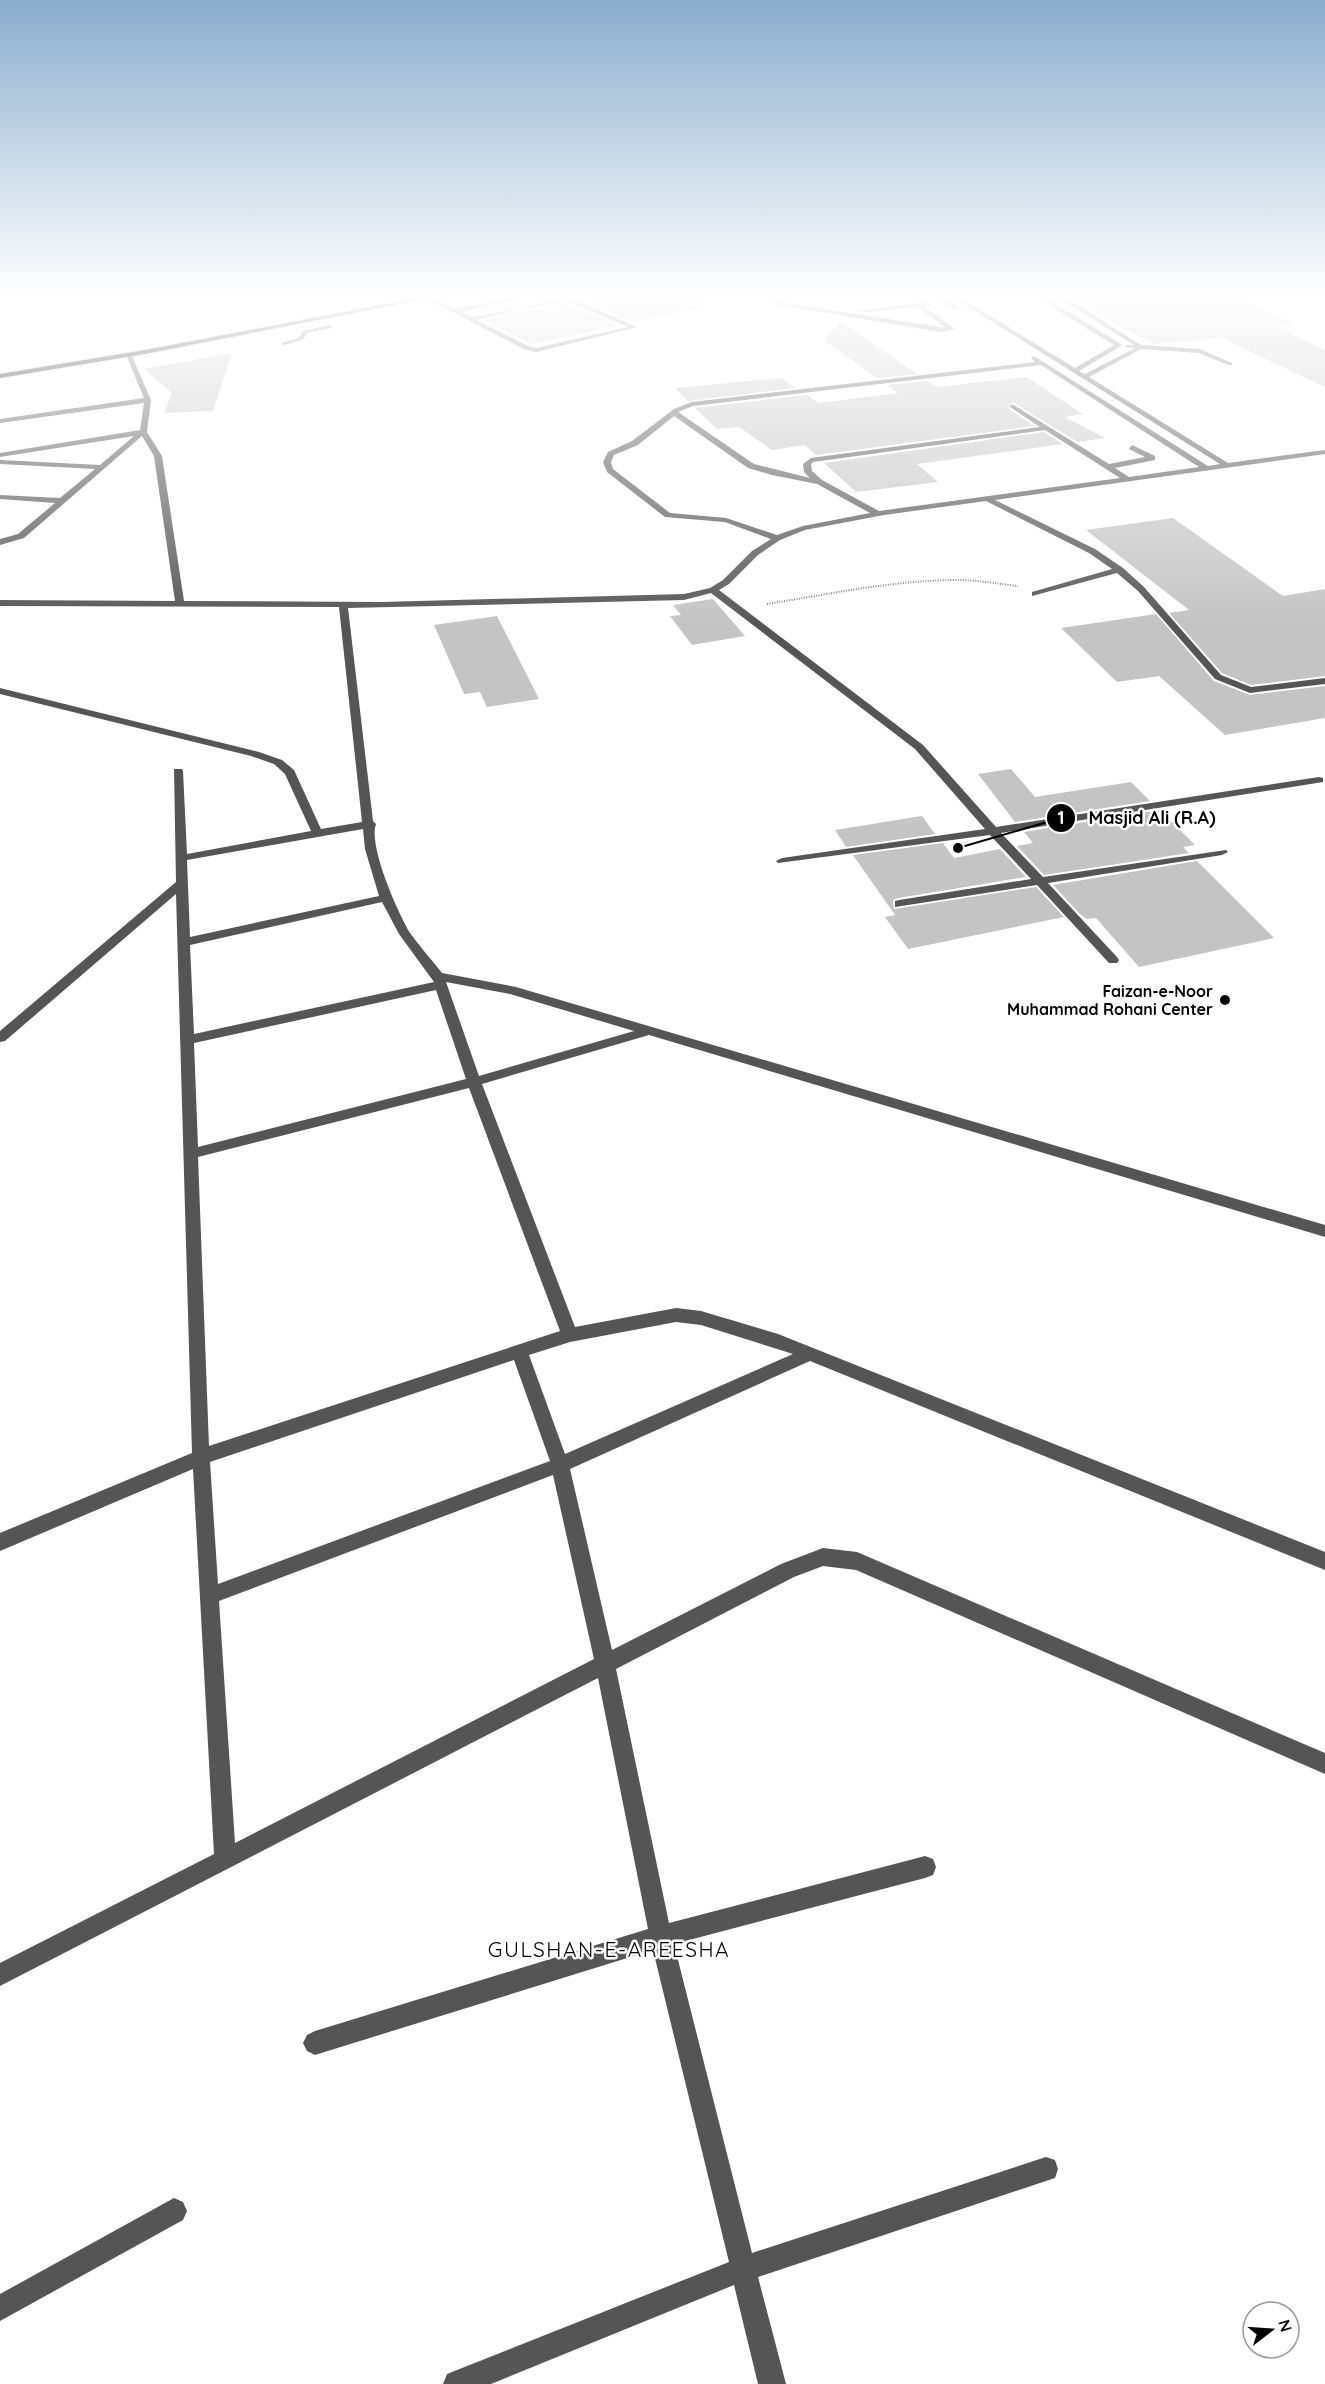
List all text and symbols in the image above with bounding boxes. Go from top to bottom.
callout: Masjid Ali (R.A) [1046,800,1228,836]
text: 1 [1057,806,1065,829]
text: Masjid Ali (R.A) [1088,806,1216,829]
place label: Faizan-e-Noor Muhammad Rohani Center [1007,981,1213,1019]
marker: Faizan-e-Noor Muhammad Rohani Center [1218,993,1232,1007]
district label: GULSHAN-E-AREESHA [488,1936,730,1962]
north arrow [1241,2300,1301,2360]
text: N [1274,2317,1297,2334]

